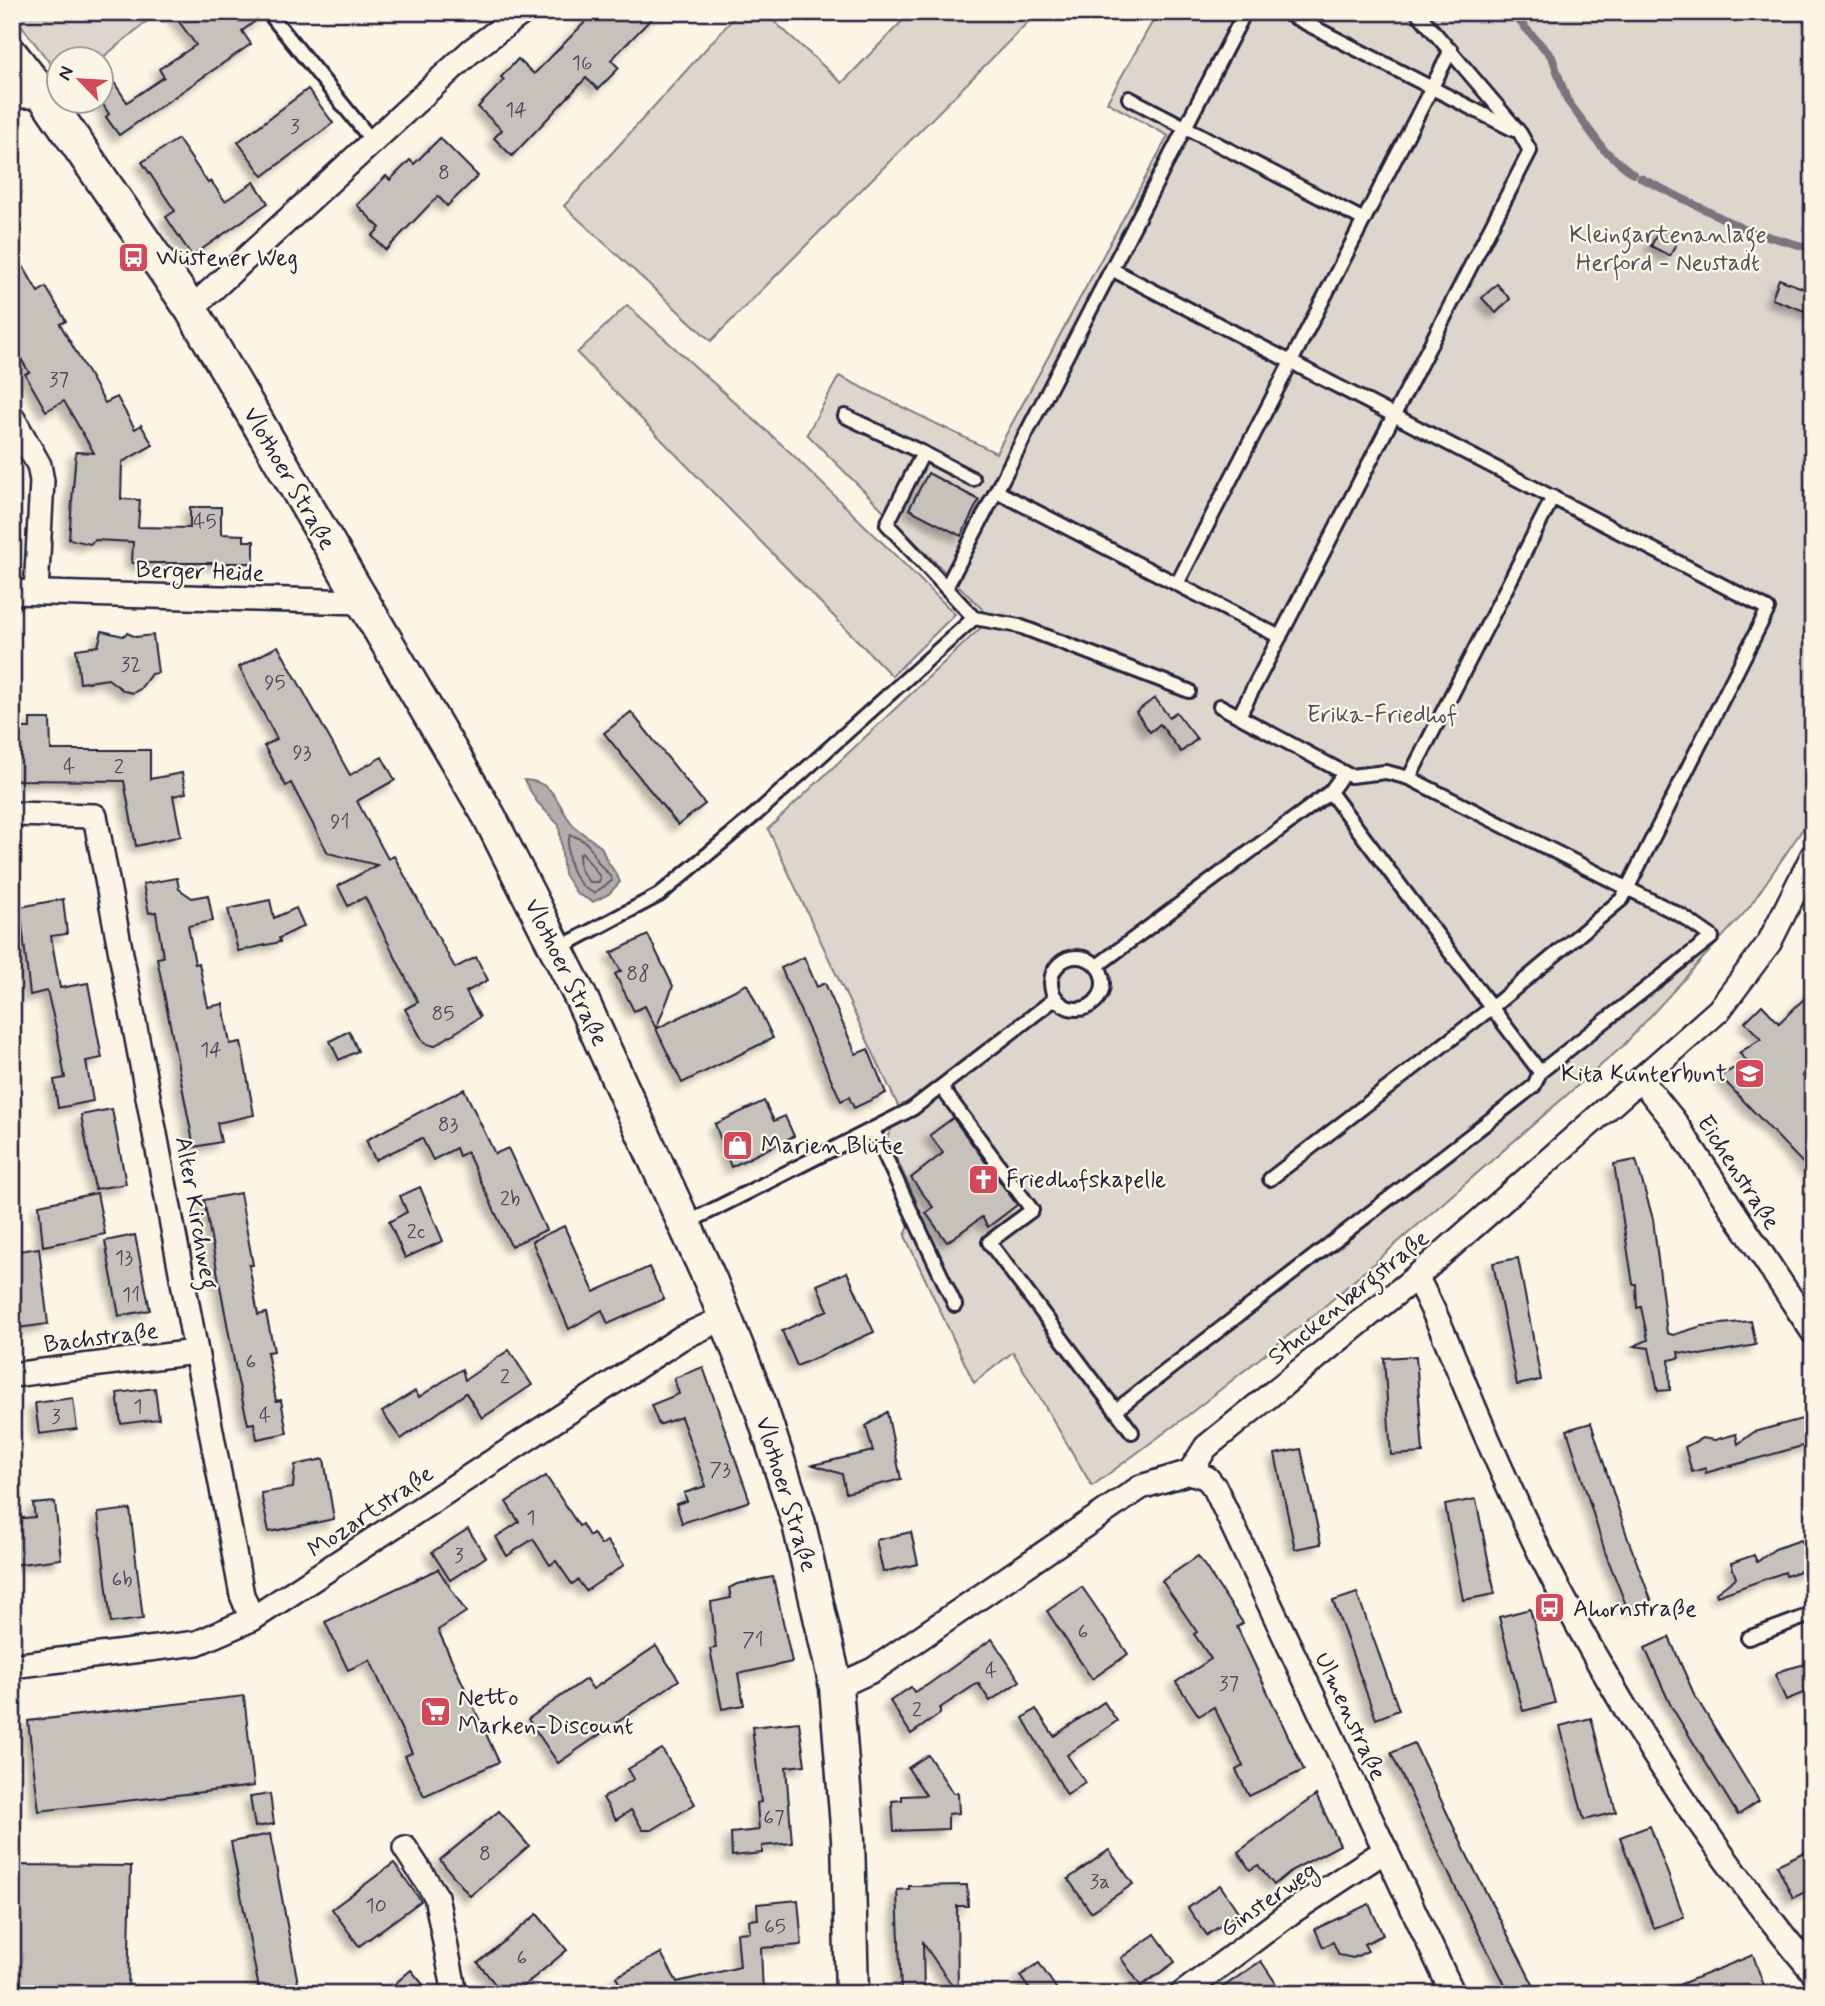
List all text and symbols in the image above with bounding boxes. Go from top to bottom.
north arrow [46,46,116,116]
house number: 16 [572,49,593,77]
text: N [52,62,80,84]
house number: 14 [505,96,527,124]
house number: 3 [290,113,300,141]
house number: 8 [438,159,450,187]
park label: Kleingartenanlage Herford - Neustadt [1569,220,1767,281]
bus stop icon: Wüstener Weg [116,240,150,274]
place label: Wüstener Weg [156,243,298,274]
house number: 37 [49,366,69,394]
street label: Vlothoer Straße [235,401,342,556]
house number: 45 [193,508,217,536]
street label: Berger Heide [135,555,265,592]
house number: 32 [121,651,141,679]
house number: 95 [264,669,286,697]
park label: Erika-Friedhof [1307,700,1457,731]
house number: 93 [292,739,312,767]
house number: 4 [63,753,75,781]
house number: 2 [114,753,124,781]
house number: 91 [330,808,350,836]
street label: Vlothoer Straße [517,894,615,1052]
house number: 88 [626,960,650,988]
house number: 85 [431,1000,455,1028]
house number: 14 [200,1036,222,1064]
school or university icon: Kita Kunterbunt [1733,1056,1767,1090]
place label: Kita Kunterbunt [1561,1059,1727,1090]
street label: Eichenstraße [1689,1109,1787,1236]
house number: 83 [438,1111,458,1139]
shop icon: Marien Blüte [721,1128,755,1162]
place label: Marien Blüte [761,1131,904,1162]
street label: Alter Kirchweg [164,1134,224,1293]
church icon: Friedhofskapelle [966,1162,1000,1196]
place label: Friedhofskapelle [1006,1165,1166,1196]
house number: 2b [500,1185,520,1213]
house number: 2c [407,1218,425,1246]
street label: Stuckenbergstraße [1262,1223,1438,1375]
house number: 13 [115,1244,133,1272]
house number: 11 [122,1281,140,1309]
street label: Bachstraße [42,1316,160,1361]
house number: 6 [246,1348,256,1376]
house number: 2 [500,1363,510,1391]
house number: 1 [133,1393,143,1421]
house number: 4 [259,1402,271,1430]
house number: 3 [51,1403,61,1431]
street label: Vlothoer Straße [747,1413,824,1576]
house number: 73 [709,1456,731,1484]
street label: Mozartstraße [302,1459,440,1566]
house number: 1 [526,1504,536,1532]
house number: 3 [454,1542,464,1570]
house number: 6b [111,1566,133,1594]
bus stop icon: Ahornstraße [1533,1591,1567,1625]
place label: Ahornstraße [1573,1594,1697,1625]
house number: 6 [1078,1618,1088,1646]
house number: 71 [742,1626,764,1654]
street label: Ulmenstraße [1306,1647,1393,1786]
house number: 4 [985,1657,997,1685]
house number: 37 [1219,1670,1239,1698]
place label: Netto Marken-Discount [458,1683,634,1742]
supermarket icon: Netto Marken-Discount [418,1694,452,1728]
house number: 2 [912,1696,922,1724]
house number: 67 [763,1804,785,1832]
house number: 8 [479,1840,491,1868]
street label: Ginsterweg [1214,1855,1325,1947]
house number: 3a [1090,1868,1110,1896]
house number: 10 [365,1892,387,1920]
house number: 65 [764,1913,786,1941]
house number: 6 [517,1944,527,1972]

